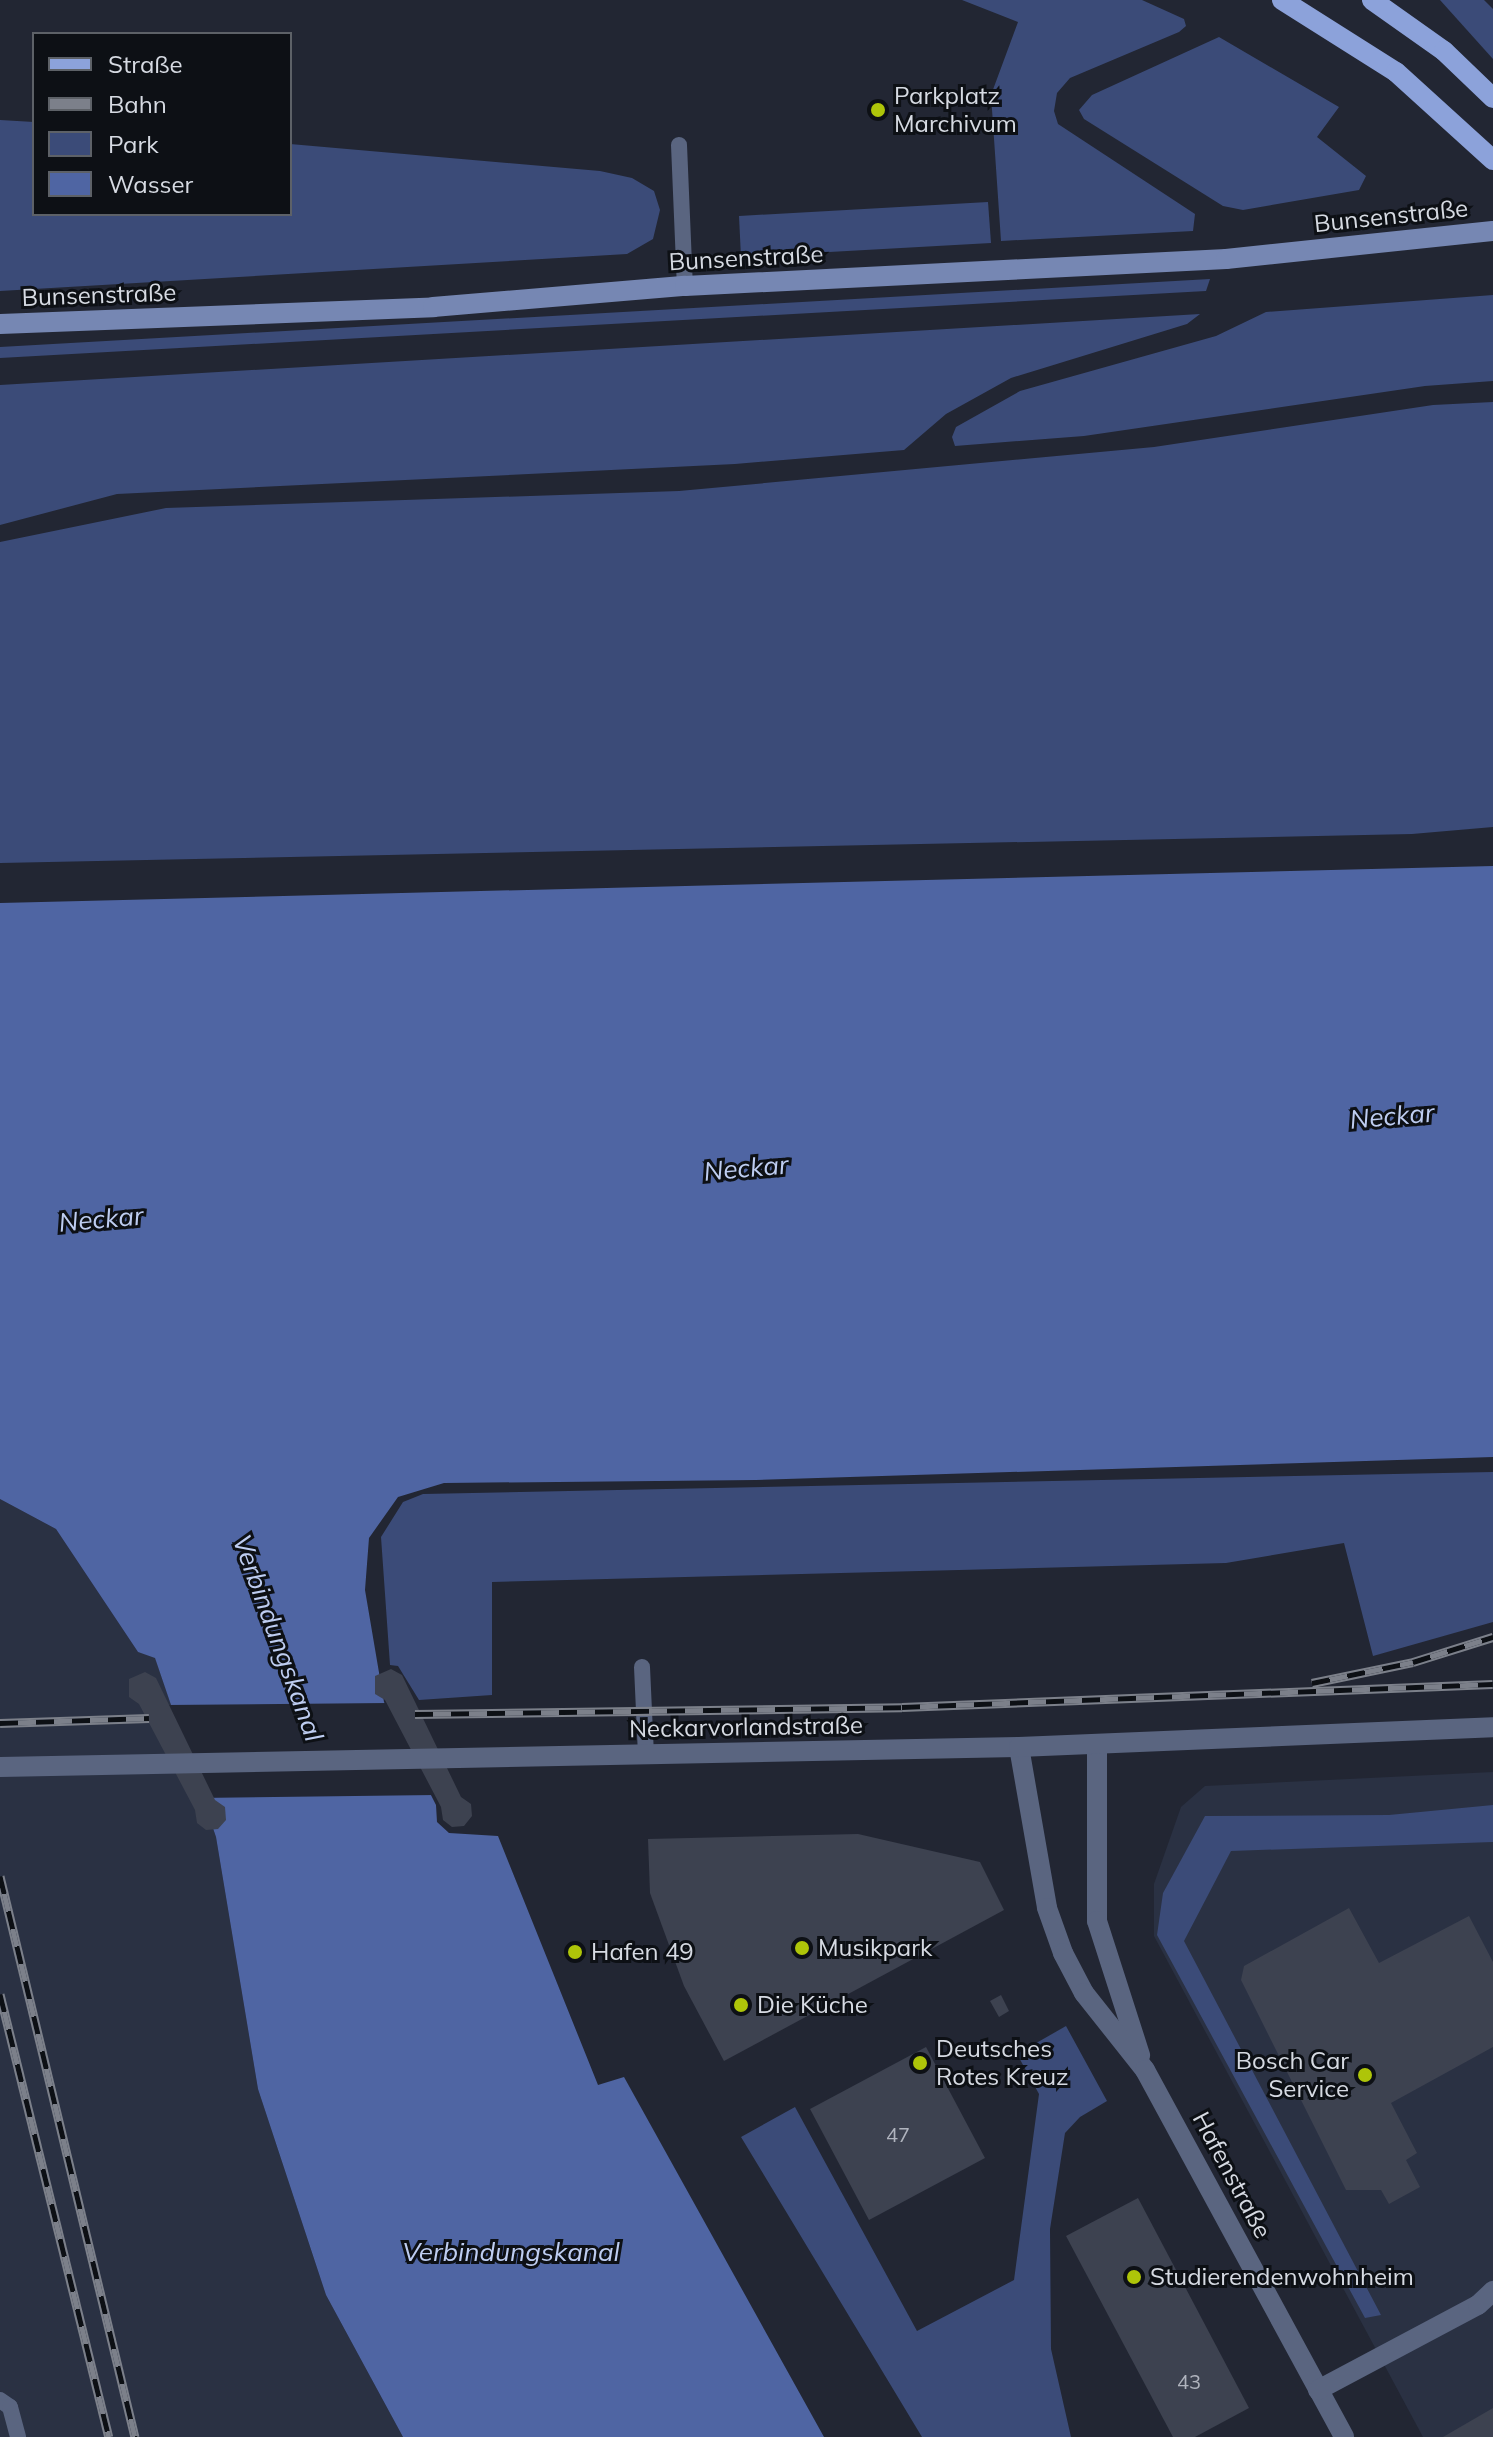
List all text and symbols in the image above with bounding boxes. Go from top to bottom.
legend [32,32,292,216]
text: Straße [108,49,183,79]
place label: Parkplatz Marchivum [894,82,1017,138]
text: Bahn [108,89,167,119]
marker: Parkplatz Marchivum [869,101,887,119]
text: Park [108,129,159,159]
text: Wasser [108,169,193,199]
street label: Bunsenstraße [1313,194,1469,238]
street label: Bunsenstraße [668,240,824,276]
street label: Bunsenstraße [21,278,177,312]
water label: Neckar [1348,1097,1436,1135]
water label: Neckar [702,1149,790,1187]
water label: Neckar [57,1200,145,1238]
water label: Verbindungskanal [226,1530,330,1746]
street label: Neckarvorlandstraße [629,1711,863,1743]
place label: Musikpark [818,1934,932,1962]
place label: Hafen 49 [591,1938,694,1966]
marker: Musikpark [793,1939,811,1957]
marker: Hafen 49 [566,1943,584,1961]
place label: Die Küche [757,1991,868,2019]
marker: Die Küche [732,1996,750,2014]
place label: Deutsches Rotes Kreuz [936,2035,1069,2091]
place label: Bosch Car Service [1236,2047,1349,2103]
marker: Deutsches Rotes Kreuz [911,2054,929,2072]
marker: Bosch Car Service [1356,2066,1374,2084]
street label: Hafenstraße [1187,2107,1277,2243]
house number: 47 [886,2122,910,2146]
water label: Verbindungskanal [402,2236,620,2268]
place label: Studierendenwohnheim [1150,2263,1414,2291]
marker: Studierendenwohnheim [1125,2268,1143,2286]
house number: 43 [1177,2369,1201,2393]

